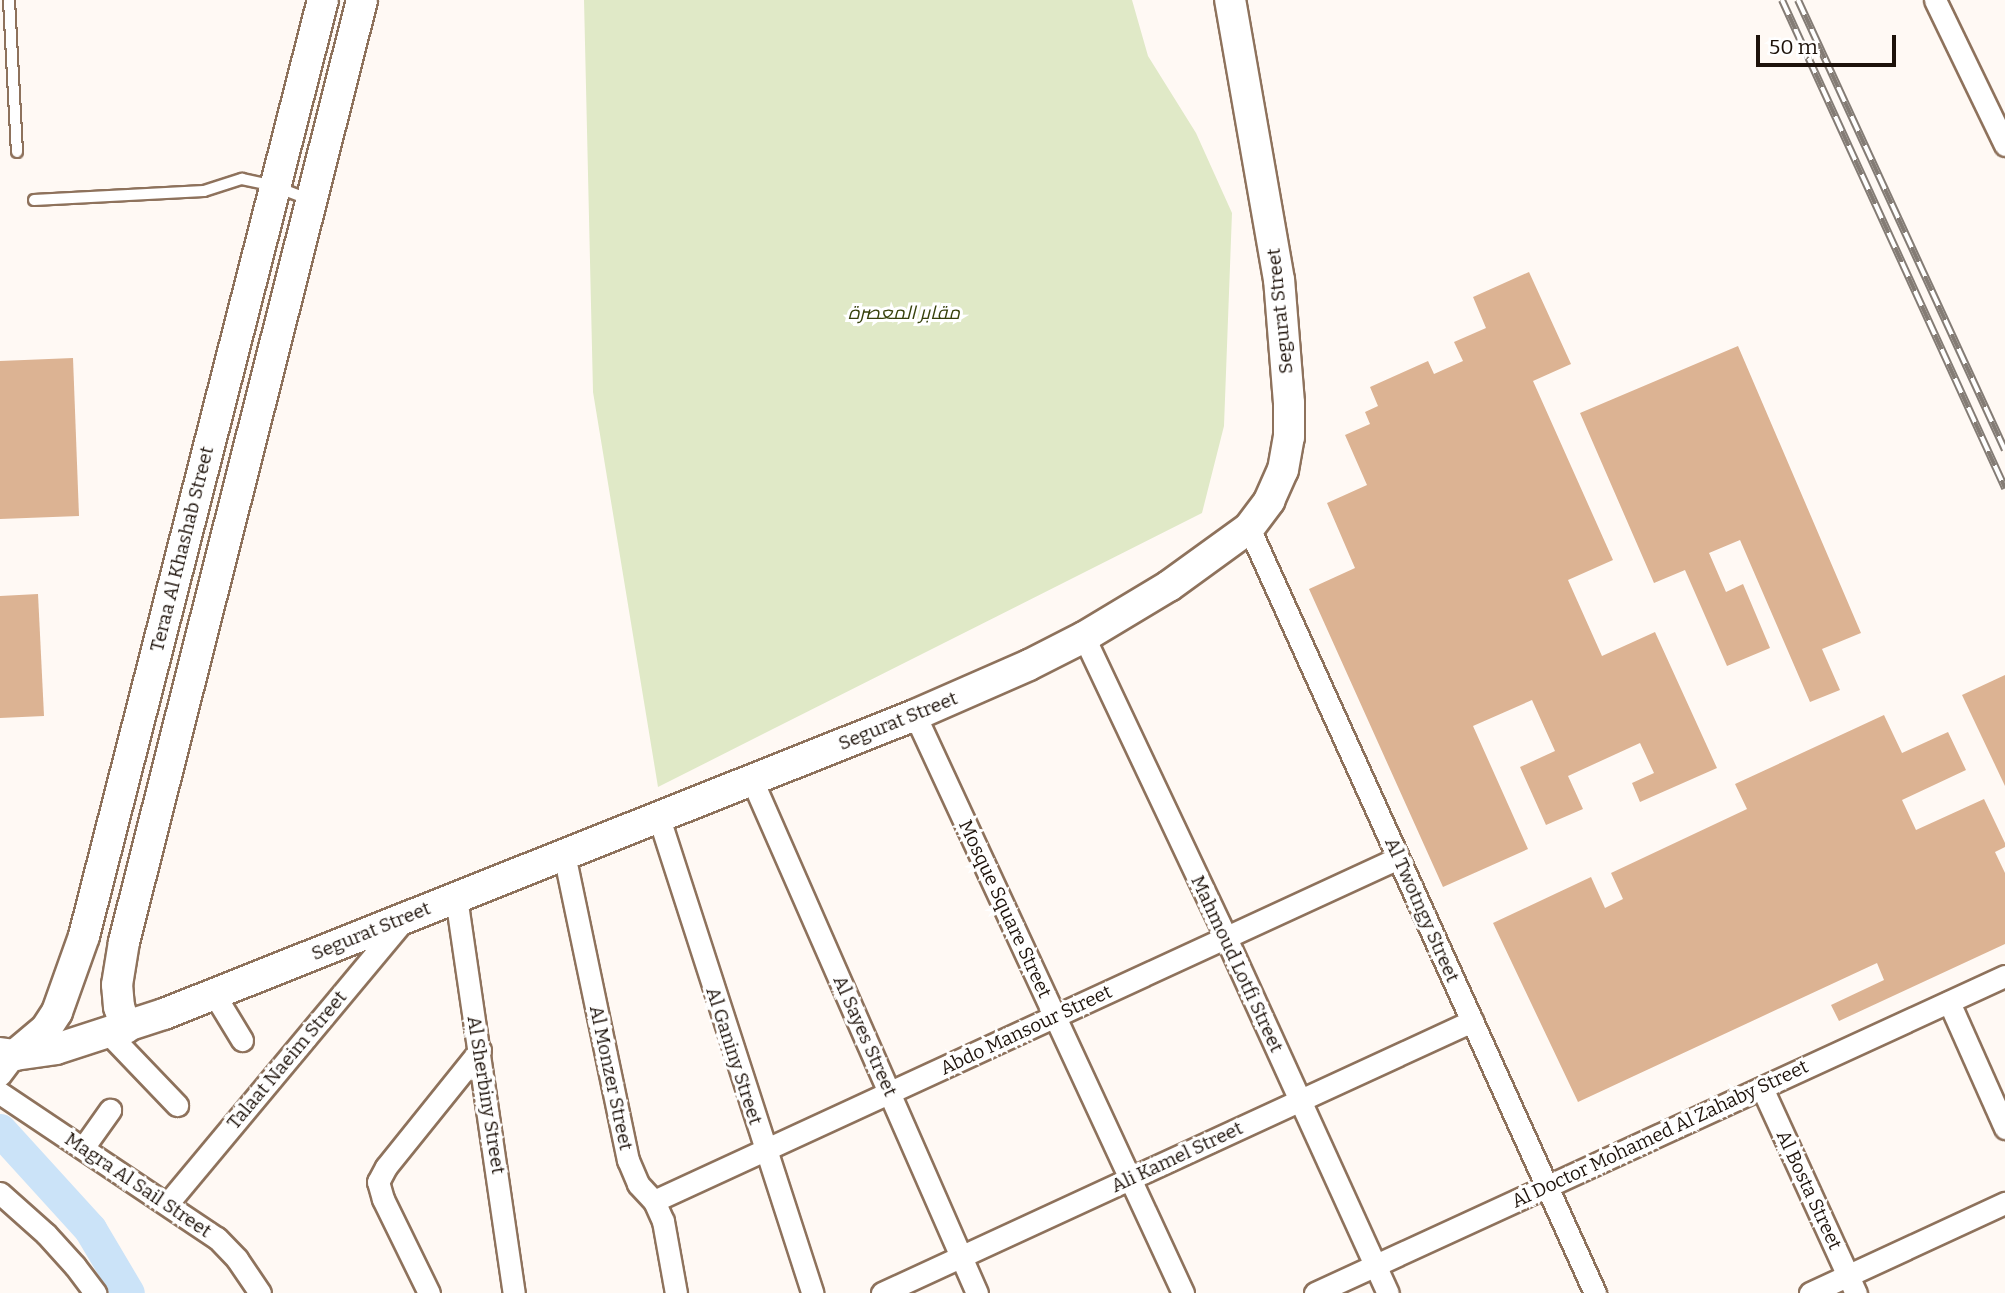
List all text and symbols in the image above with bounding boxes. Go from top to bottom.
scale bar [1760,21,1900,65]
text: 50 m [1769,34,1818,60]
street label: Segurat Street [1262,247,1298,375]
park label: مقابر المعصرة [848,302,960,324]
street label: Teraa Al Khashab Street [145,444,219,654]
street label: Segurat Street [835,687,961,755]
street label: Mosque Square Street [954,816,1056,1002]
street label: Al Twotngy Street [1380,834,1464,986]
street label: Mahmoud Lotfi Street [1186,872,1288,1056]
street label: Segurat Street [308,897,434,965]
street label: Al Sayes Street [828,972,902,1100]
street label: Abdo Mansour Street [937,980,1115,1080]
street label: Al Ganiny Street [701,984,767,1128]
street label: Talaat Naeim Street [222,986,352,1134]
street label: Al Monzer Street [585,1004,637,1152]
street label: Al Sherbiny Street [462,1014,510,1176]
street label: Al Doctor Mohamed Al Zahaby Street [1508,1055,1812,1213]
street label: Ali Kamel Street [1108,1117,1246,1197]
street label: Al Bosta Street [1771,1127,1847,1253]
street label: Magra Al Sail Street [60,1128,216,1242]

